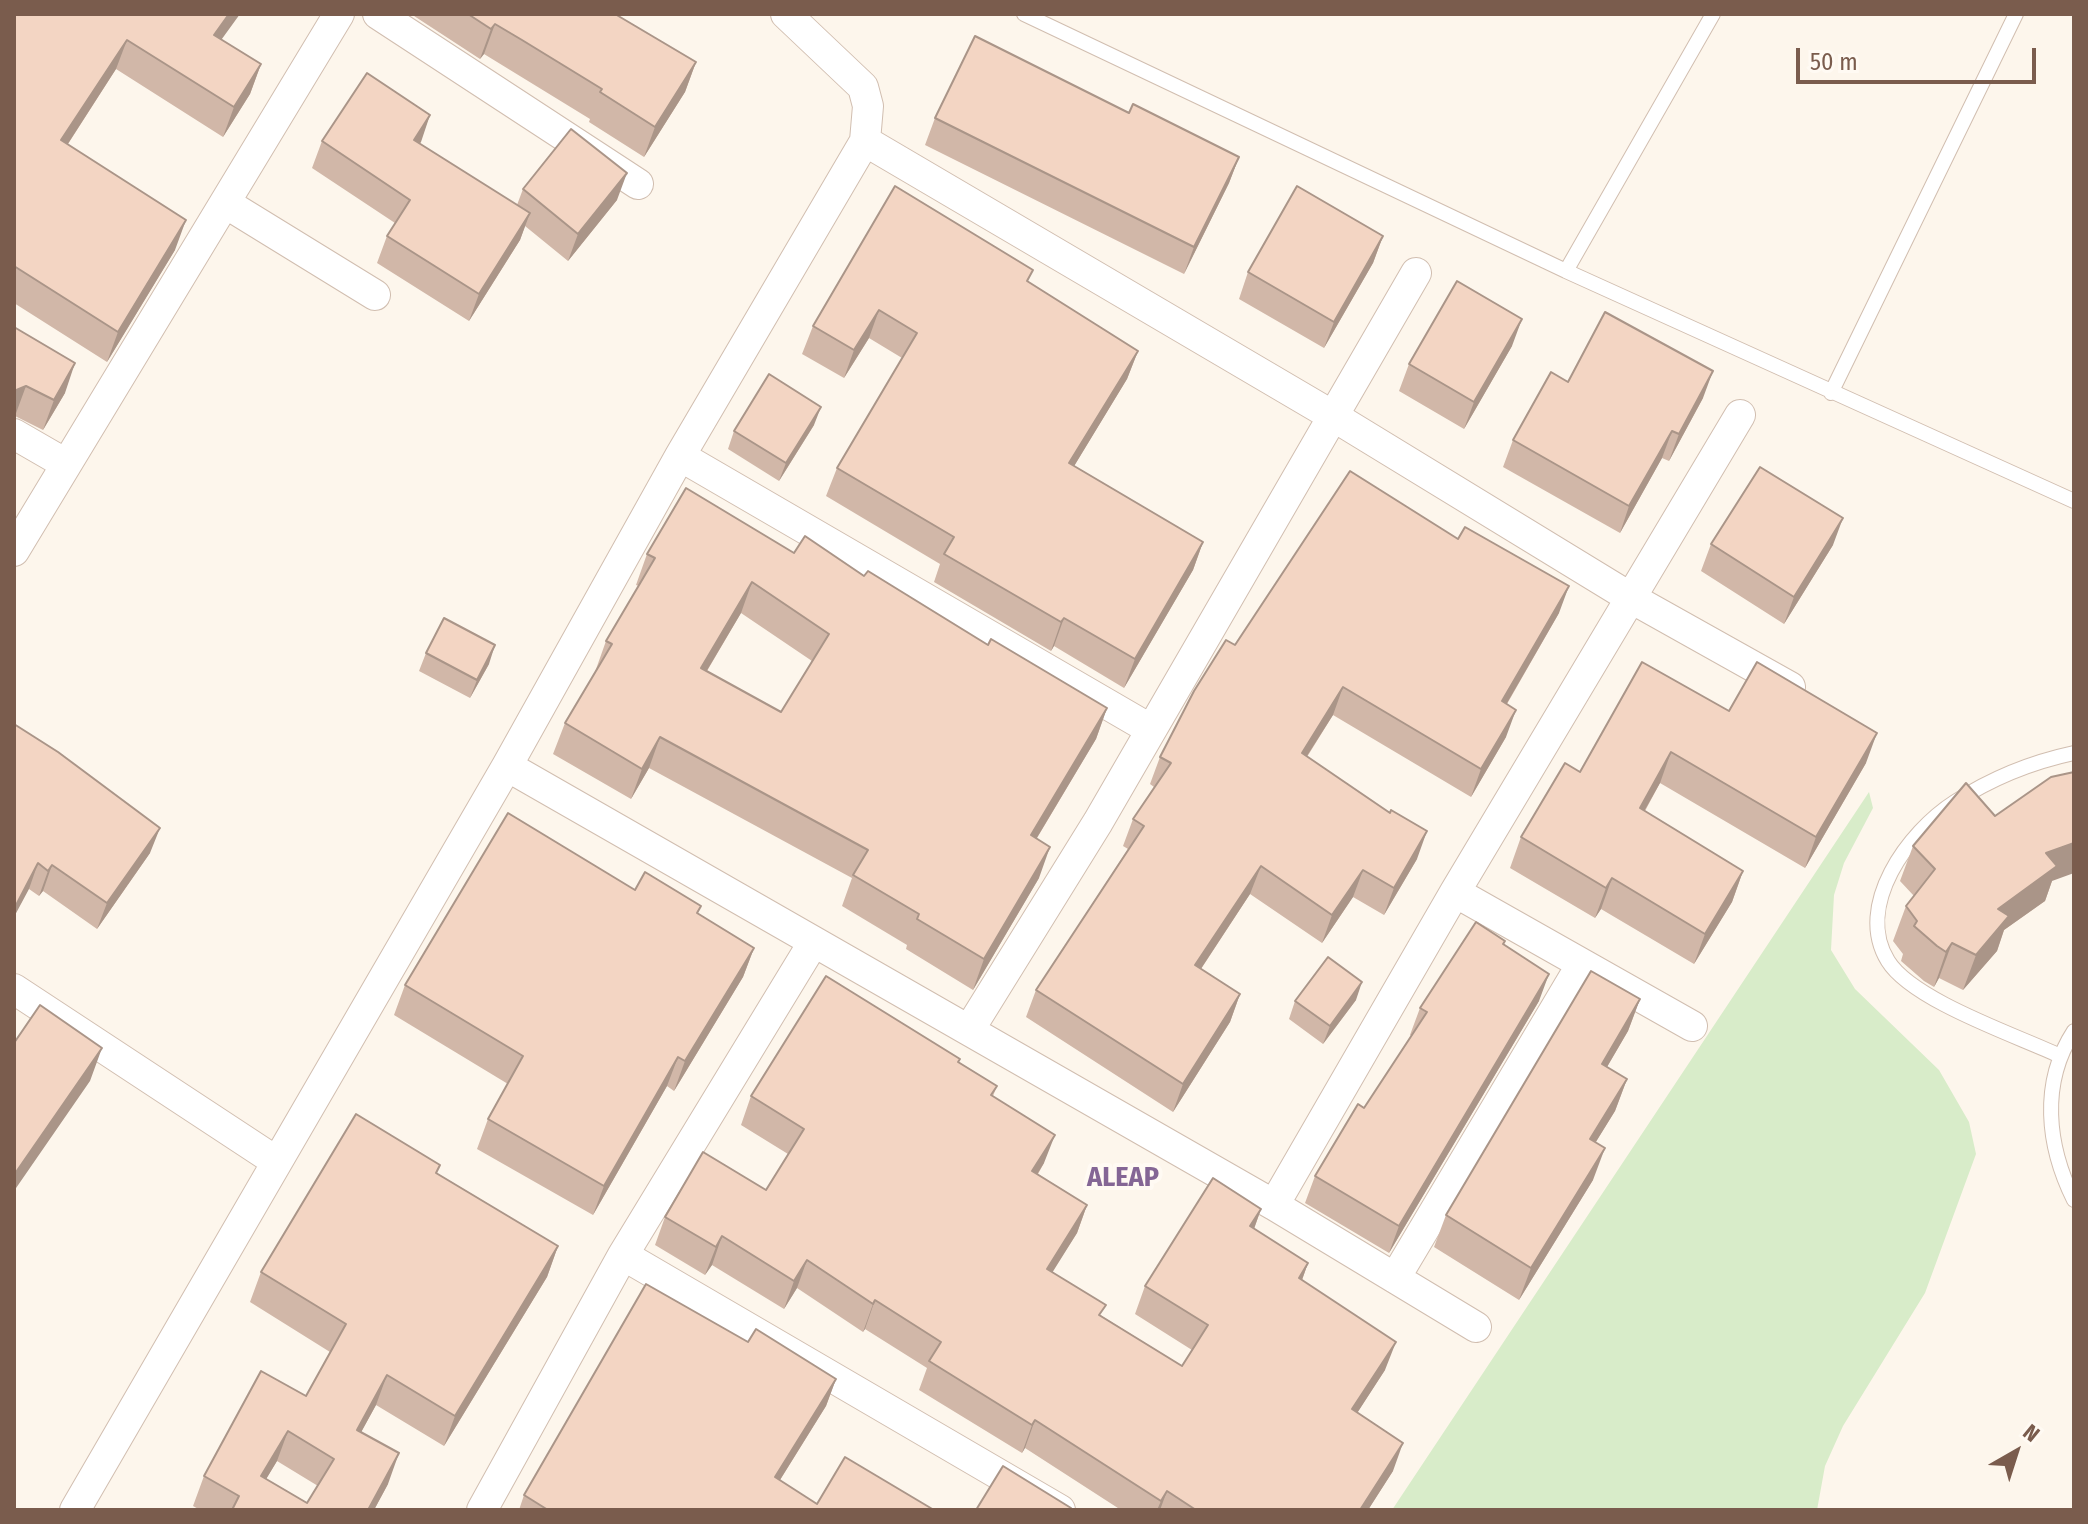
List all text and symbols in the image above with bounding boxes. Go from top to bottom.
scale bar [1800,32,2040,82]
text: 50 m [1810,48,1858,76]
district label: ALEAP [1087,1161,1159,1195]
north arrow [1976,1412,2056,1492]
text: N [2018,1418,2045,1448]

